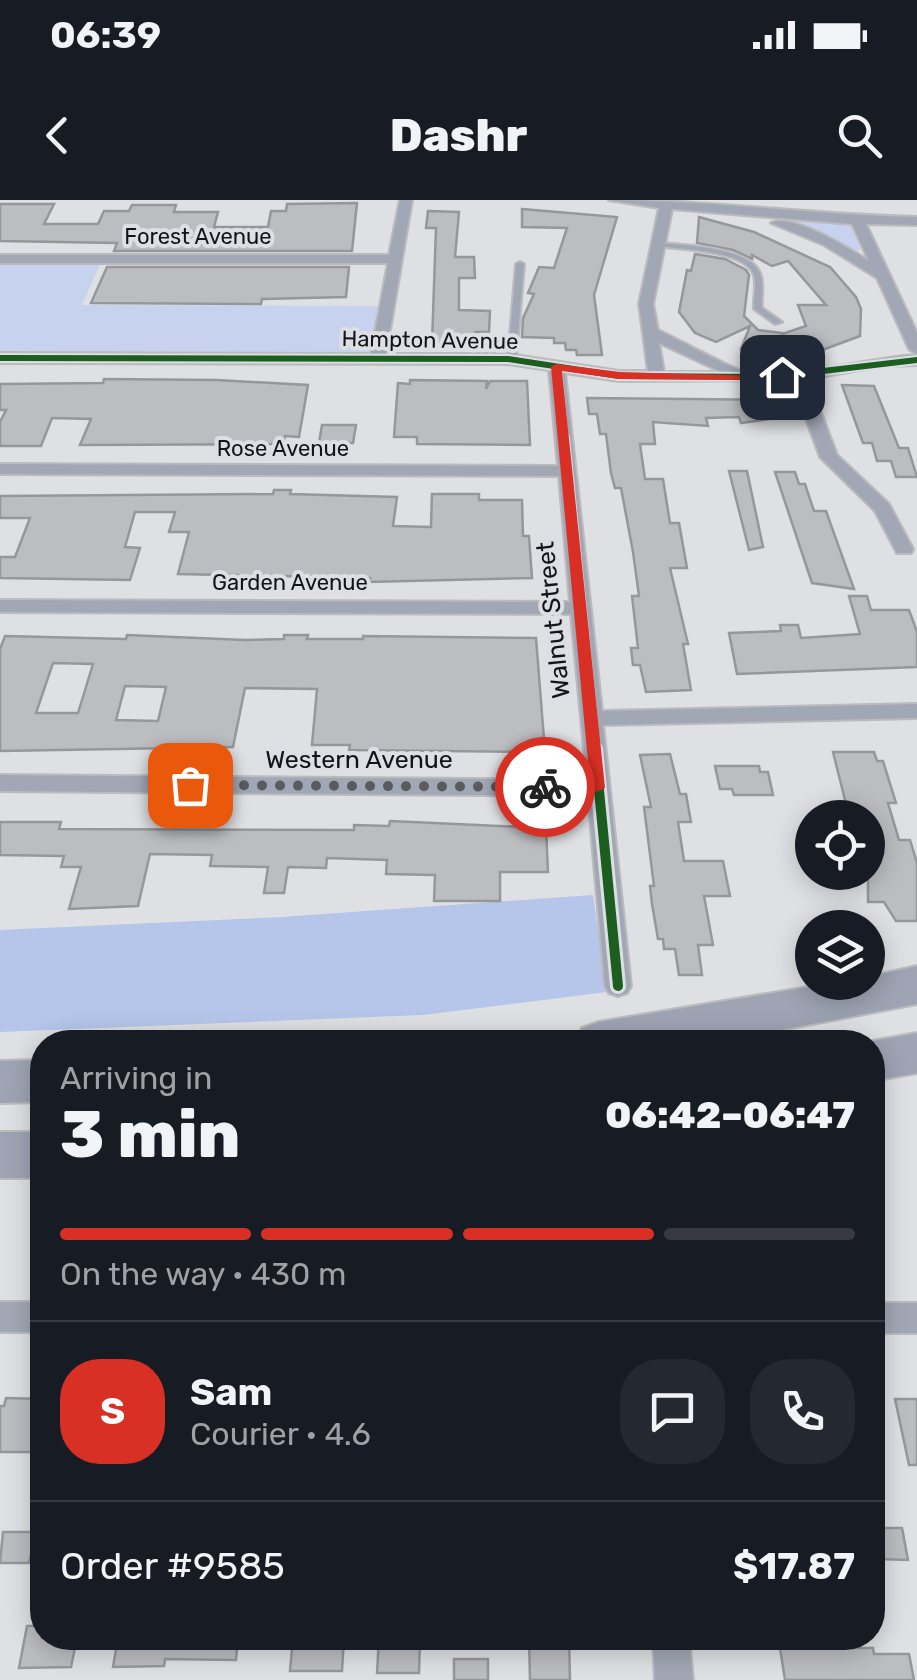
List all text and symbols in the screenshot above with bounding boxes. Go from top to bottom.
text: 06:39 [50,12,161,58]
icon: back [30,108,85,163]
icon: search [832,108,887,163]
text: Dashr [390,109,527,162]
street label: Forest Avenue [124,223,272,250]
street label: Hampton Avenue [341,325,519,355]
pin [740,335,825,420]
icon: home [755,350,810,405]
street label: Rose Avenue [217,435,349,462]
street label: Walnut Street [530,540,576,700]
street label: Garden Avenue [212,569,368,596]
courier [495,737,595,837]
pin [148,743,233,828]
street label: Western Avenue [265,745,453,774]
icon: bag [163,758,218,813]
icon: bike [518,760,573,815]
map controls [795,800,885,1000]
button: locate [795,800,885,890]
button: layers [795,910,885,1000]
text: Arriving in [60,1059,212,1097]
text: 06:42–06:47 [605,1092,855,1138]
text: 3 min [60,1096,240,1173]
text: On the way · 430 m [60,1255,347,1293]
button: chat [620,1359,725,1464]
button: phone [750,1359,855,1464]
text: Sam [190,1369,272,1415]
text: S [100,1388,125,1434]
text: Courier · 4.6 [190,1415,371,1453]
text: Order #9585 [60,1543,285,1589]
text: $17.87 [733,1543,855,1589]

